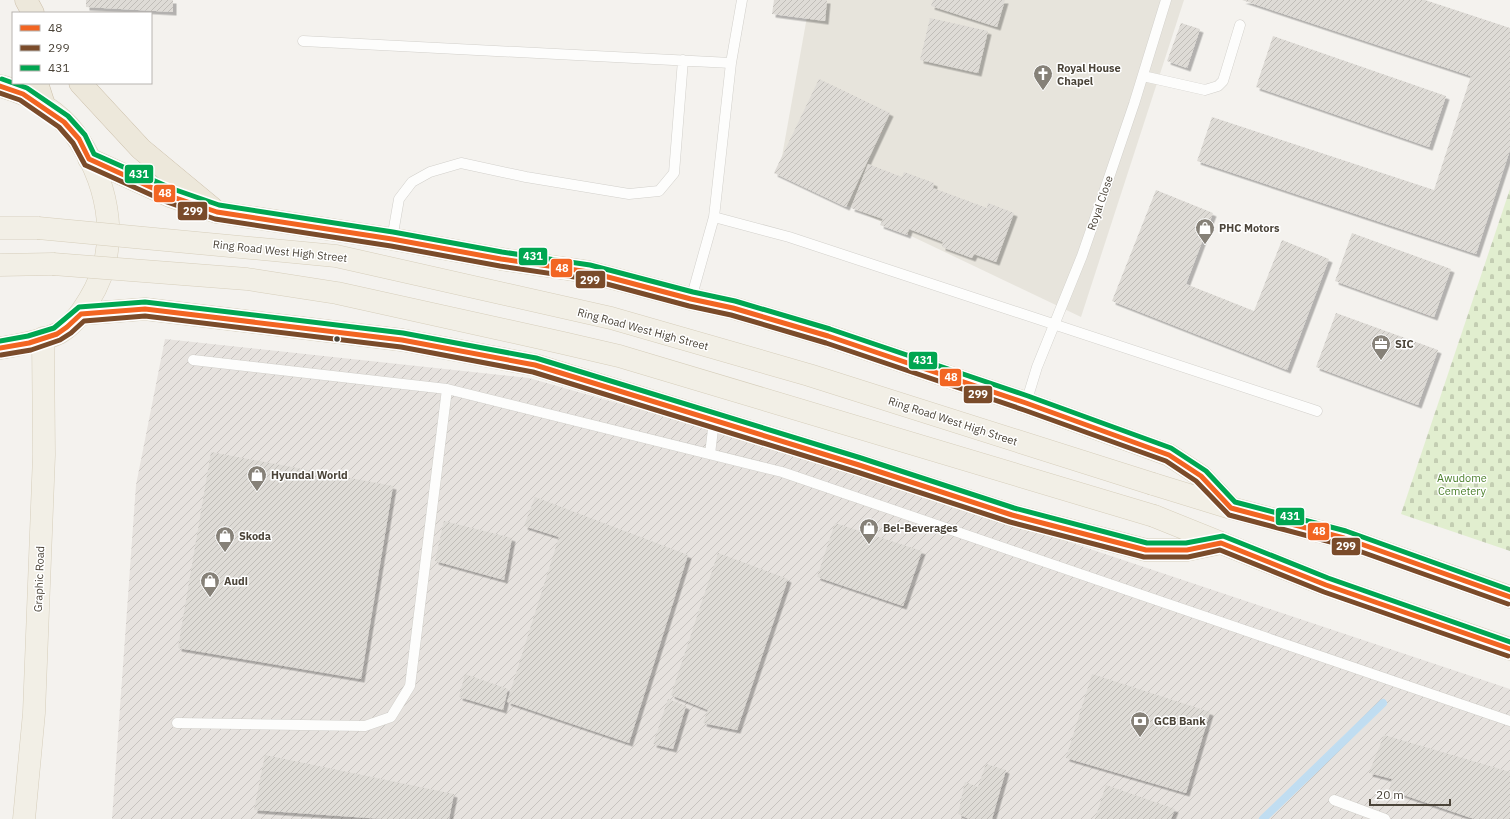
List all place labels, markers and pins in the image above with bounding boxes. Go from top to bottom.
place label: Royal House Chapel [1057,61,1121,88]
church icon: Royal House Chapel [1032,63,1054,91]
shop icon: PHC Motors [1194,217,1216,245]
place label: PHC Motors [1219,221,1280,235]
office icon: SIC [1370,333,1392,361]
unlabelled marker [332,334,342,344]
place label: SIC [1395,337,1414,351]
shop icon: Hyundai World [246,464,268,492]
place label: Hyundai World [271,468,348,482]
shop icon: Bel-Beverages [858,517,880,545]
place label: Bel-Beverages [883,521,958,535]
shop icon: Skoda [214,525,236,553]
place label: Skoda [239,529,271,543]
shop icon: Audi [199,570,221,598]
place label: Audi [224,574,248,588]
bank icon: GCB Bank [1129,710,1151,738]
place label: GCB Bank [1154,714,1206,728]

